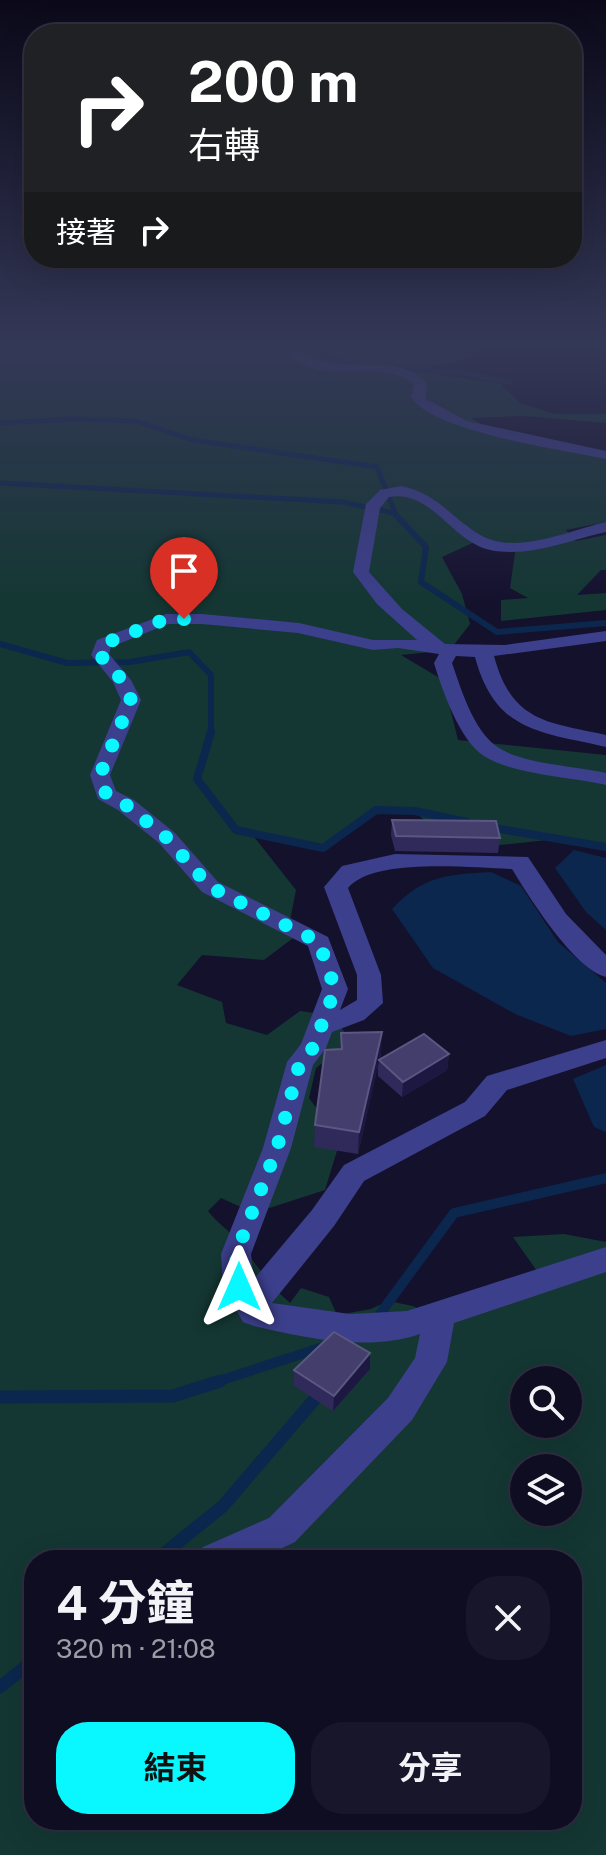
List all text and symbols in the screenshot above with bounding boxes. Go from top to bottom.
text: 200 m [188,49,358,115]
icon: right [56,56,160,160]
text: 右轉 [188,124,260,166]
icon: right [132,208,176,252]
text: 接著 [56,214,116,250]
pin [150,537,218,619]
icon: arrive [162,549,206,593]
position arrow [197,1245,281,1329]
map controls [510,1366,582,1526]
button: search [510,1366,582,1438]
button: layers [510,1454,582,1526]
text: 4 分鐘 [56,1574,194,1631]
button: close [466,1576,550,1660]
text: 320 m · 21:08 [56,1633,216,1664]
button: 結束 [56,1722,295,1814]
button: 分享 [311,1722,550,1814]

